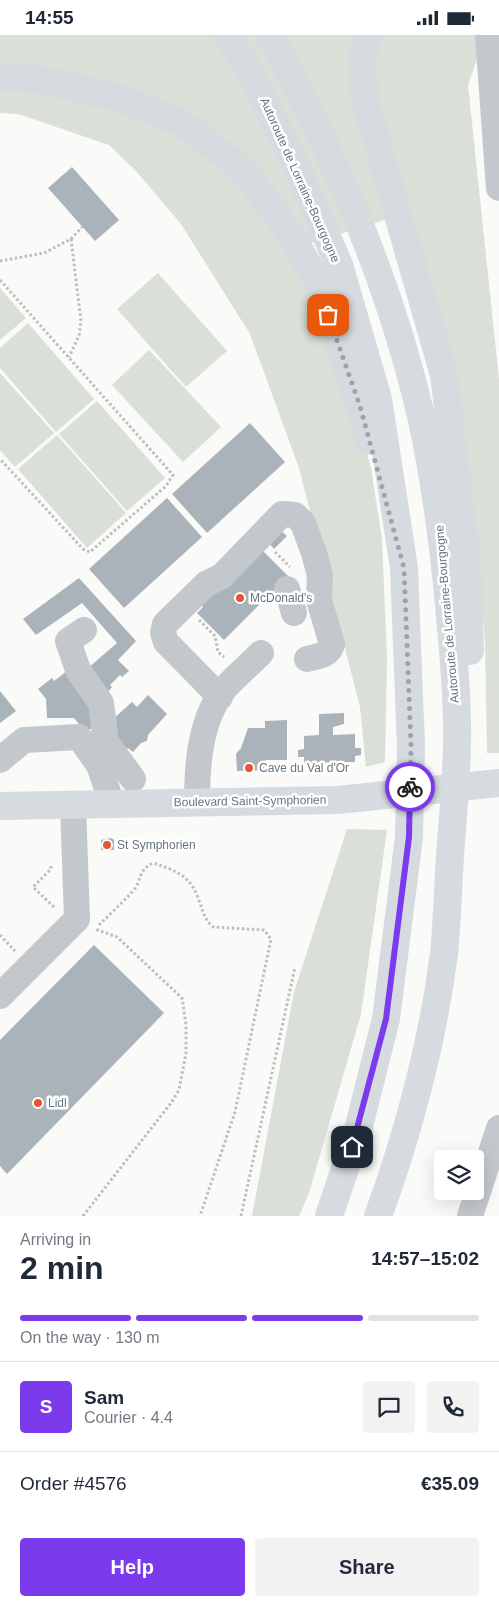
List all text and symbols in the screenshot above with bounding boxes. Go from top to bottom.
text: 14:55 [25,7,74,28]
street label: Autoroute de Lorraine-Bourgogne [257,95,343,265]
pin [307,294,349,336]
icon: bag [314,301,342,329]
street label: Autoroute de Lorraine-Bourgogne [432,524,462,704]
place label: McDonald's [250,591,312,605]
marker: McDonald's [234,592,246,604]
place label: Cave du Val d'Or [259,761,349,775]
marker: Cave du Val d'Or [243,762,255,774]
courier [385,762,435,812]
icon: bike [396,773,424,801]
street label: Boulevard Saint-Symphorien [174,793,326,809]
place label: St Symphorien [117,838,196,852]
marker: St Symphorien [101,839,113,851]
place label: Lidl [48,1096,67,1110]
marker: Lidl [32,1097,44,1109]
pin [331,1126,373,1168]
icon: home [338,1133,366,1161]
map controls [434,1150,484,1200]
button: layers [434,1150,484,1200]
text: Arriving in [20,1231,91,1248]
text: 14:57–15:02 [371,1248,479,1269]
text: 2 min [20,1250,104,1286]
text: On the way · 130 m [20,1329,160,1346]
button: chat [363,1381,415,1433]
button: phone [427,1381,479,1433]
text: Sam [84,1387,124,1408]
text: S [40,1396,52,1417]
text: Courier · 4.4 [84,1409,173,1426]
text: Order #4576 [20,1473,127,1494]
text: €35.09 [421,1473,479,1494]
button: Help [20,1538,245,1596]
button: Share [255,1538,479,1596]

